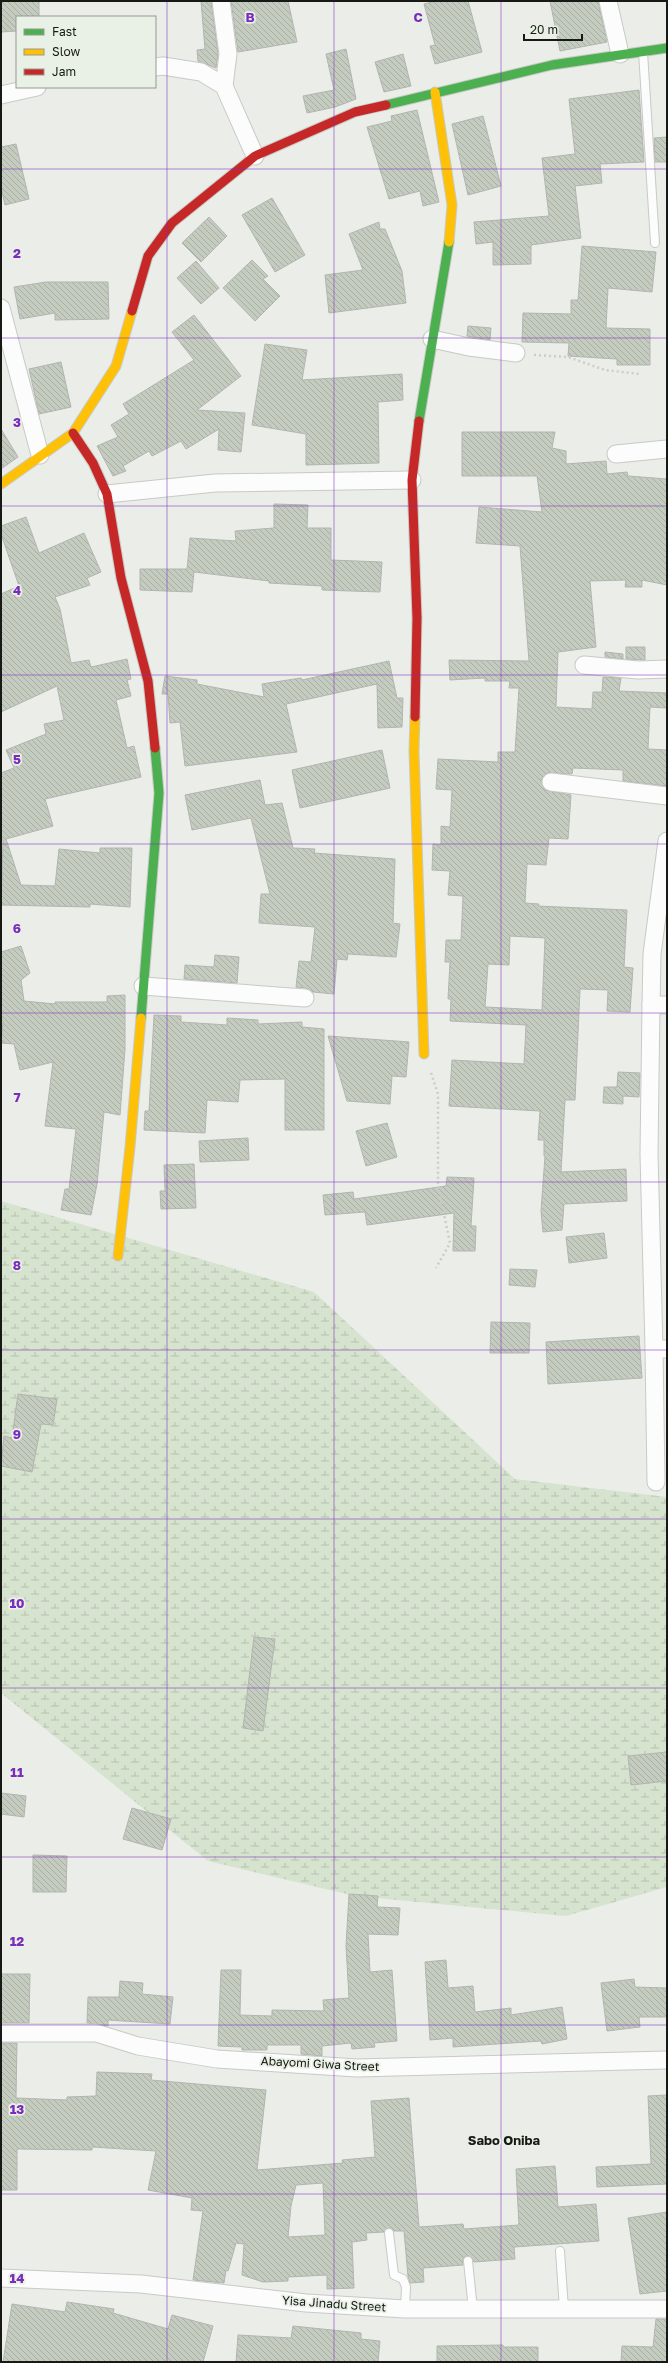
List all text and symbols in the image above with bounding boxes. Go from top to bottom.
text: B [245,9,255,25]
text: C [413,9,423,25]
legend [16,16,156,88]
scale bar [524,16,582,42]
text: 20 m [530,22,558,37]
text: Fast [52,24,77,39]
text: Slow [52,44,80,59]
text: Jam [52,64,76,79]
text: 2 [13,245,21,261]
text: 3 [13,414,21,430]
text: 4 [13,582,21,598]
text: 5 [13,751,21,767]
text: 6 [13,920,21,936]
text: 7 [13,1089,21,1105]
text: 8 [13,1257,21,1273]
text: 9 [13,1426,21,1442]
text: 10 [9,1595,25,1611]
text: 11 [10,1764,24,1780]
text: 12 [10,1933,24,1949]
street label: Abayomi Giwa Street [260,2053,380,2074]
text: 13 [10,2101,24,2117]
district label: Sabo Oniba [468,2132,541,2148]
text: 14 [10,2270,24,2286]
street label: Yisa Jinadu Street [282,2292,387,2315]

